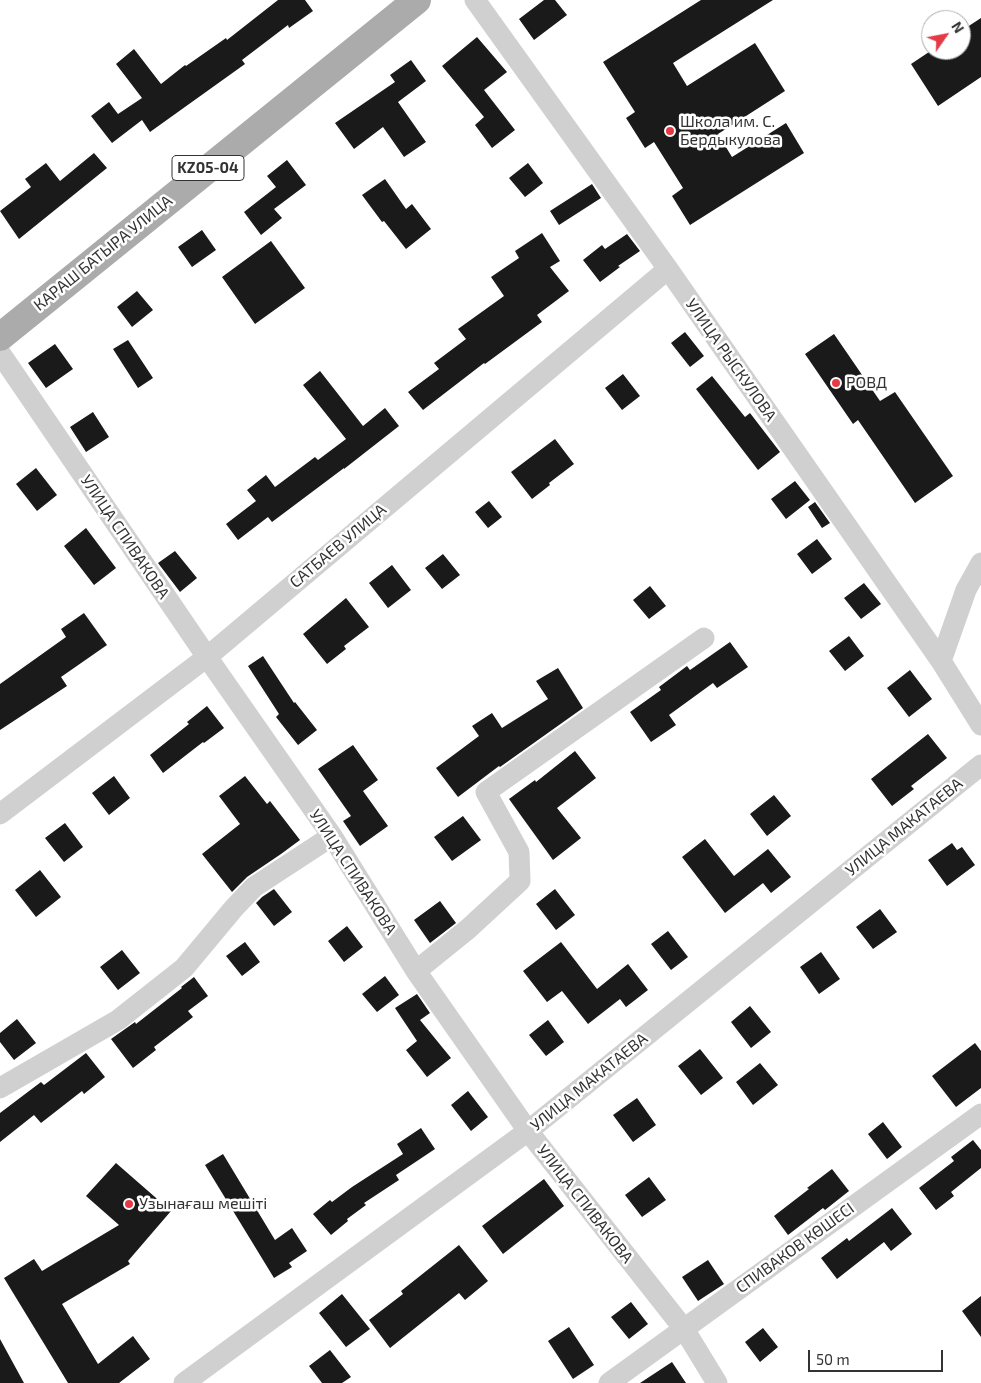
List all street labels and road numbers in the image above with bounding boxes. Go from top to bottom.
road number: KZ05-04 [172,156,244,180]
street label: КАРАШ БАТЫРА УЛИЦА [30,191,176,315]
street label: УЛИЦА РЫСКУЛОВА [681,295,781,425]
street label: УЛИЦА СПИВАКОВА [76,471,174,603]
street label: САТБАЕВ УЛИЦА [286,500,390,592]
street label: УЛИЦА МАКАТАЕВА [842,774,966,880]
street label: УЛИЦА СПИВАКОВА [305,806,401,938]
street label: УЛИЦА МАКАТАЕВА [527,1029,651,1135]
street label: УЛИЦА СПИВАКОВА [533,1141,637,1267]
street label: СПИВАКОВ КӨШЕСІ [732,1199,858,1297]

